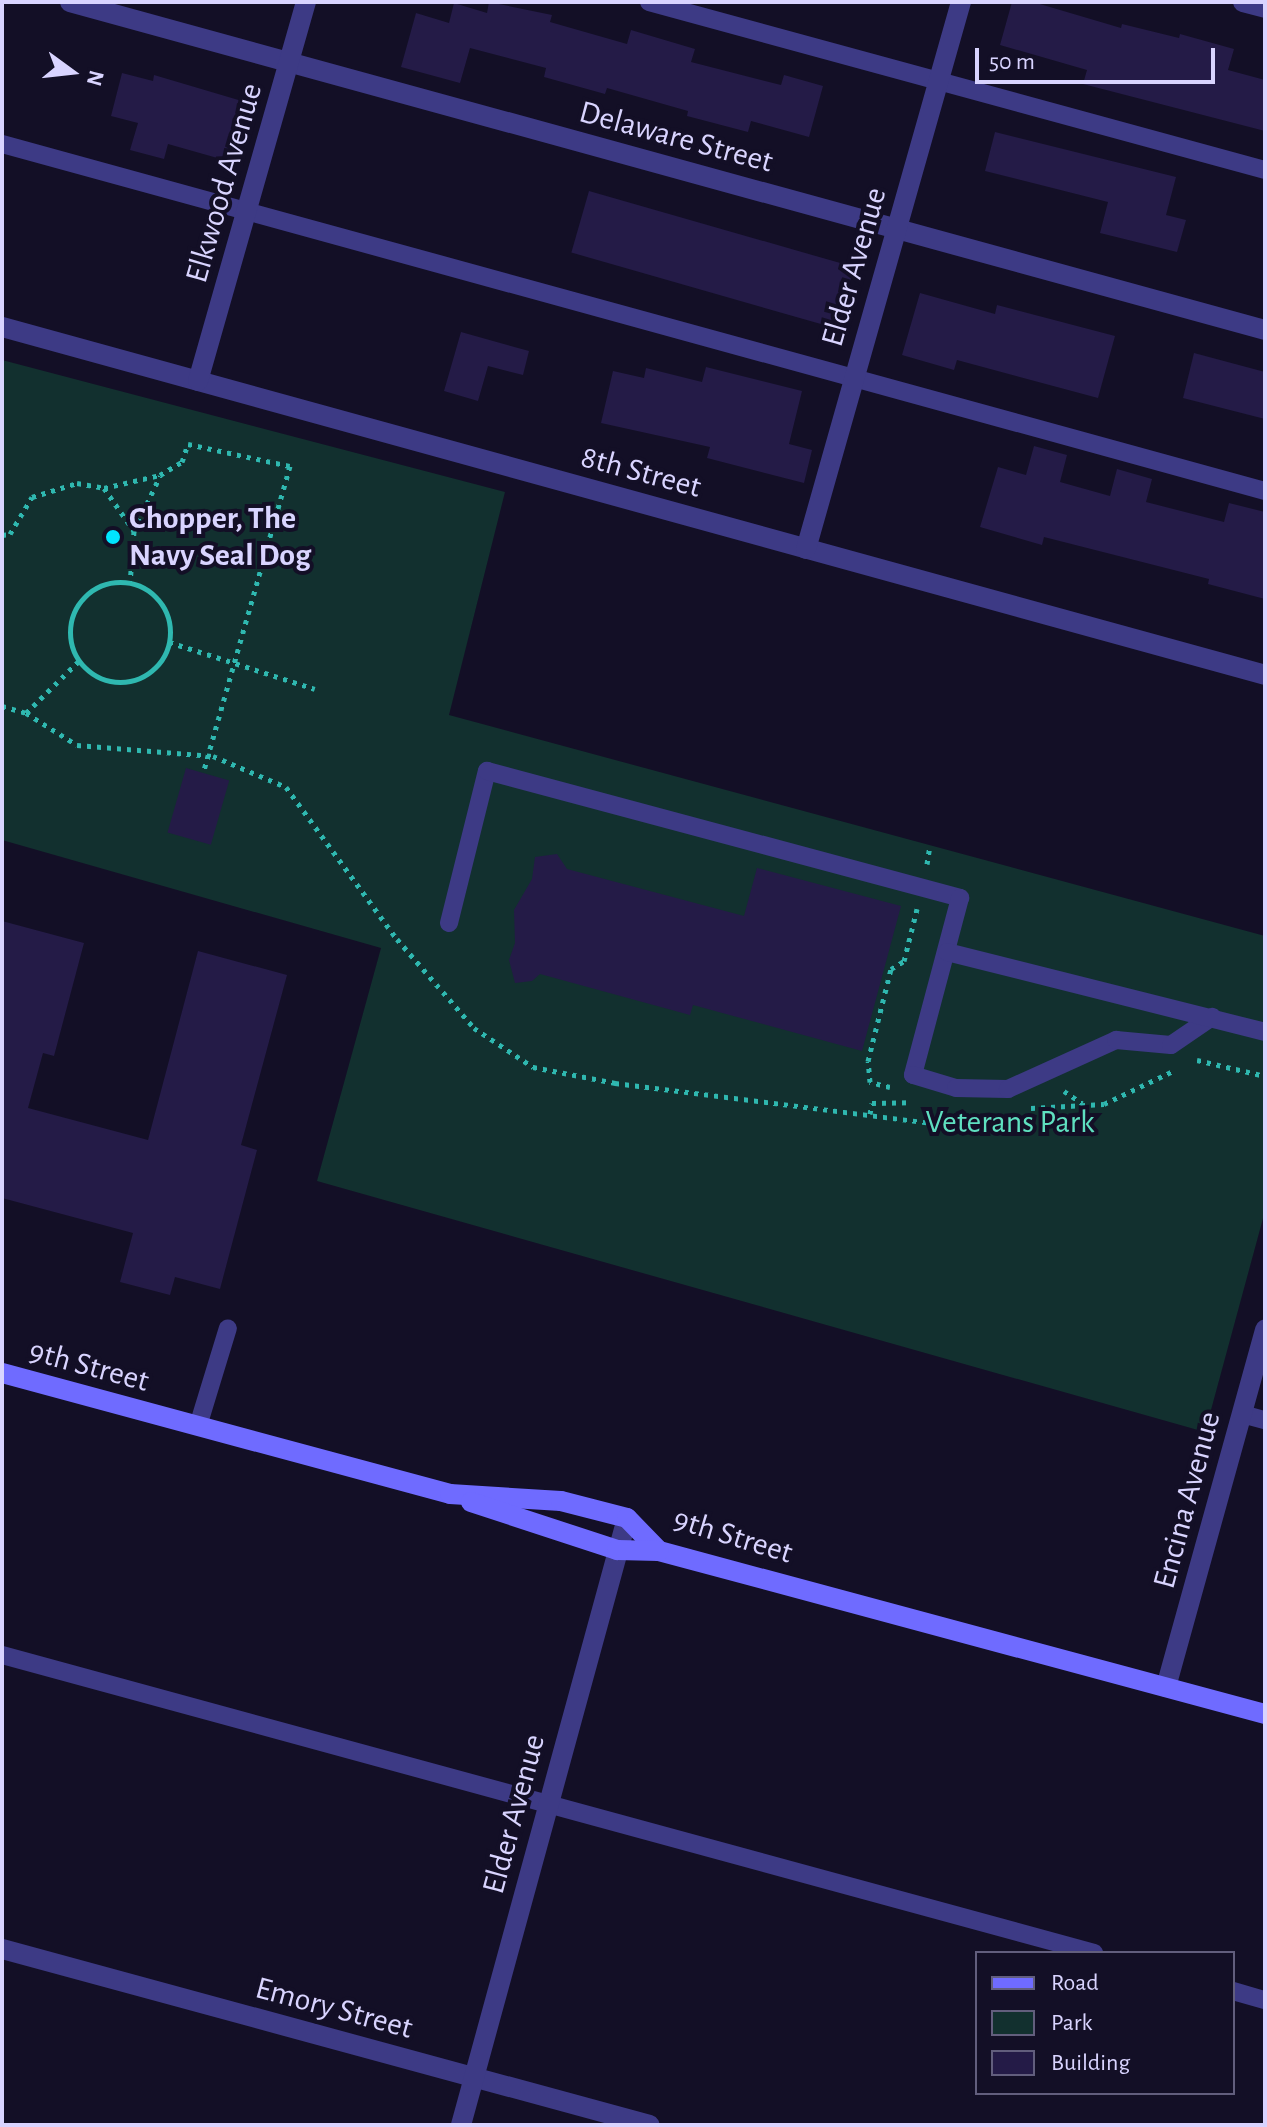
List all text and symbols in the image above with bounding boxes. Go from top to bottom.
north arrow [32,32,112,112]
scale bar [979,32,1219,82]
text: 50 m [989,50,1035,74]
text: N [83,68,108,88]
street label: Elkwood Avenue [177,79,271,287]
street label: Delaware Street [575,93,777,181]
street label: Elder Avenue [813,183,895,351]
street label: 8th Street [577,438,705,506]
place label: Chopper, The Navy Seal Dog [129,500,311,575]
marker: Chopper, The Navy Seal Dog [104,528,122,546]
park label: Veterans Park [925,1103,1095,1141]
street label: 9th Street [25,1332,153,1400]
street label: Encina Avenue [1145,1407,1229,1593]
street label: 9th Street [669,1500,797,1572]
street label: Elder Avenue [474,1730,554,1898]
legend [975,1951,1235,2095]
street label: Emory Street [251,1969,417,2047]
text: Road [1051,1971,1099,1995]
text: Park [1051,2011,1092,2035]
text: Building [1051,2051,1130,2075]

